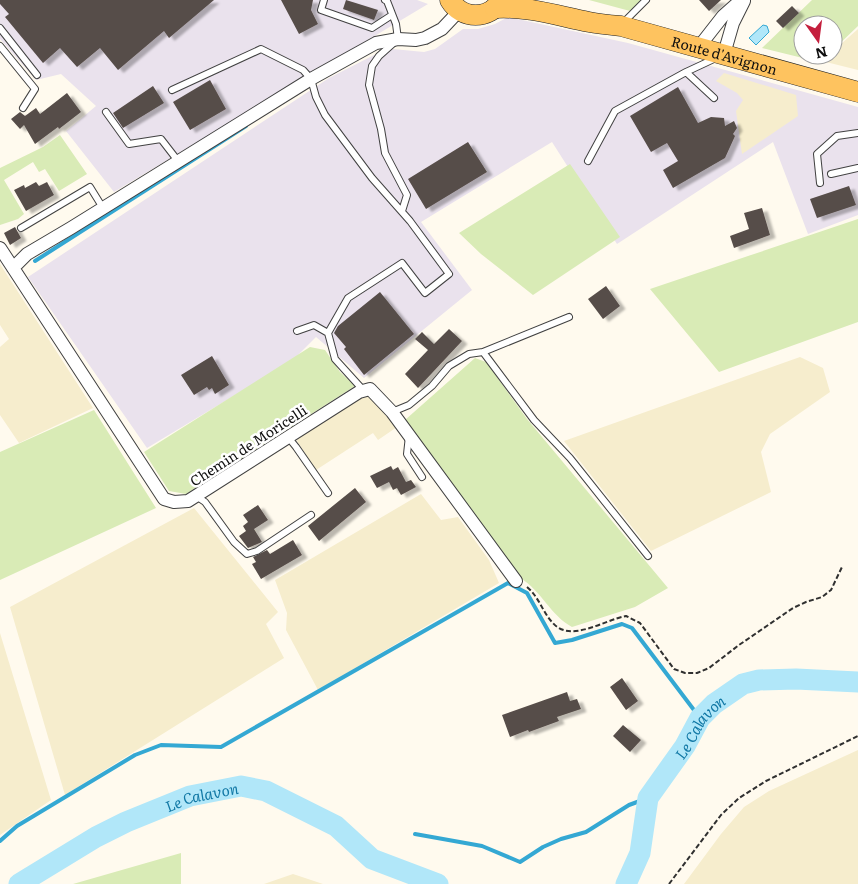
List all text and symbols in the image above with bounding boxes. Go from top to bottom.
north arrow [793,15,843,65]
street label: Route d'Avignon [669,31,780,79]
text: N [813,42,830,65]
street label: Chemin de Moricelli [186,399,311,490]
water label: Le Calavon [668,688,729,763]
water label: Le Calavon [161,775,240,817]

